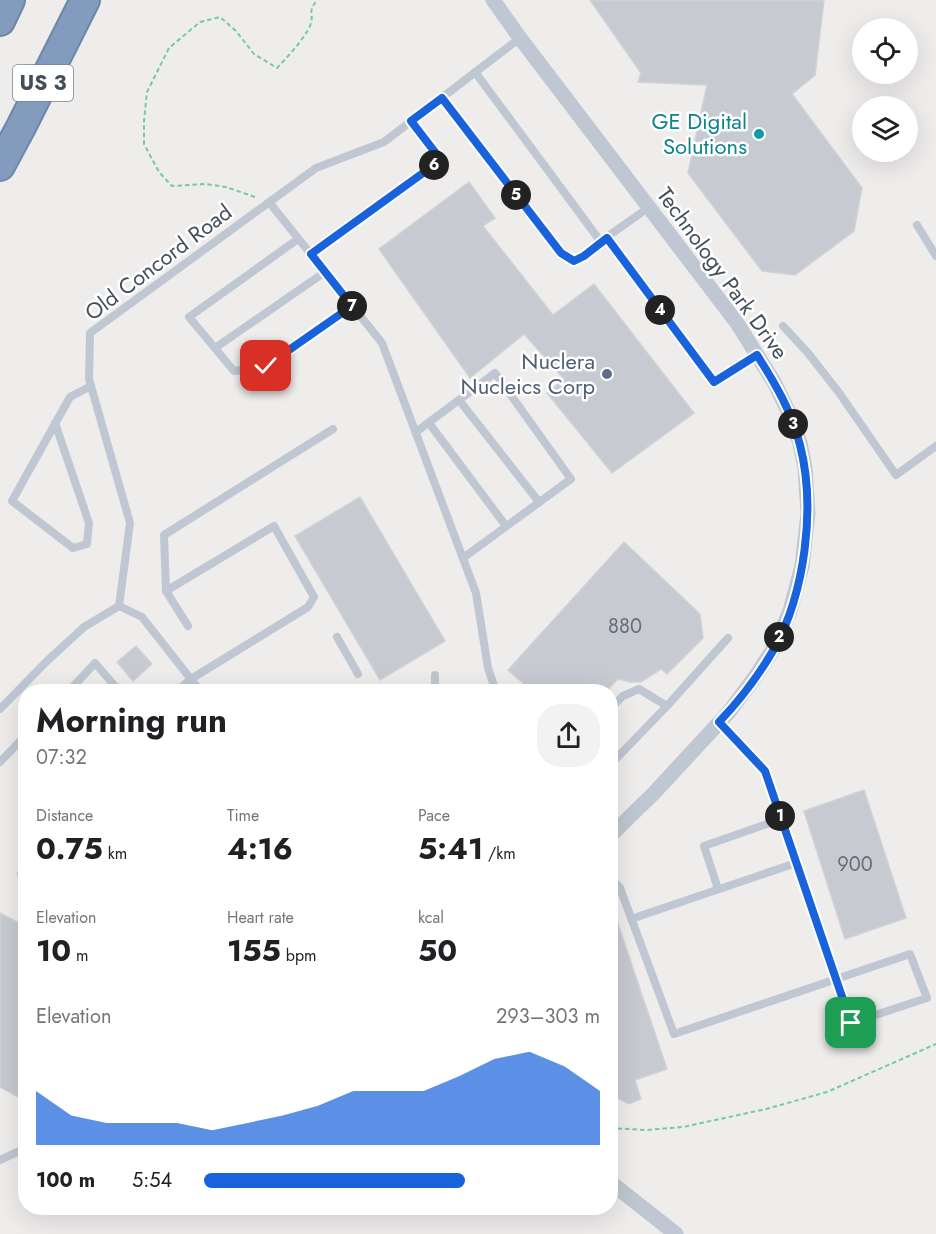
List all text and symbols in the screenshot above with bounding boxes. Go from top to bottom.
map controls [852,18,918,162]
button: locate [852,18,918,84]
road number: US 3 [13,65,73,101]
button: layers [852,96,918,162]
place label: GE Digital Solutions [651,105,747,162]
marker: GE Digital Solutions [752,127,766,141]
pin: 6 [419,150,449,180]
text: 6 [429,153,439,176]
pin: 5 [501,180,531,210]
street label: Technology Park Drive [650,180,796,366]
text: 5 [511,183,521,206]
street label: Old Concord Road [78,196,238,328]
pin: 7 [337,291,367,321]
text: 7 [347,294,357,317]
pin: 4 [645,295,675,325]
text: 4 [654,298,666,321]
pin [240,340,291,391]
place label: Nuclera Nucleics Corp [461,345,595,402]
icon: check [249,349,282,382]
marker: Nuclera Nucleics Corp [600,367,614,381]
pin: 3 [778,409,808,439]
text: 3 [788,412,798,435]
house number: 880 [608,612,642,641]
pin: 2 [764,622,794,652]
text: 2 [774,625,784,648]
text: Morning run [36,697,227,744]
button: share [537,704,600,767]
text: 07:32 [36,743,87,772]
pin: 1 [765,801,795,831]
text: Distance [36,804,93,827]
text: Time [227,804,259,827]
text: Pace [418,804,450,827]
text: 1 [776,804,784,827]
text: 0.75 [36,827,103,870]
text: 4:16 [227,827,293,870]
text: 5:41 [418,827,483,870]
text: km [103,842,127,865]
text: /km [483,842,516,865]
house number: 900 [837,850,873,879]
text: Elevation [36,906,96,929]
text: Heart rate [227,906,294,929]
text: kcal [418,906,444,929]
text: 10 [36,929,71,972]
text: 155 [227,929,281,972]
text: 50 [418,929,457,972]
text: m [71,944,88,967]
text: bpm [281,944,317,967]
pin [825,997,876,1048]
text: Elevation [36,1002,111,1031]
text: 293–303 m [496,1002,600,1031]
icon: arrive [834,1006,867,1039]
text: 100 m [36,1166,95,1195]
text: 5:54 [132,1166,172,1195]

